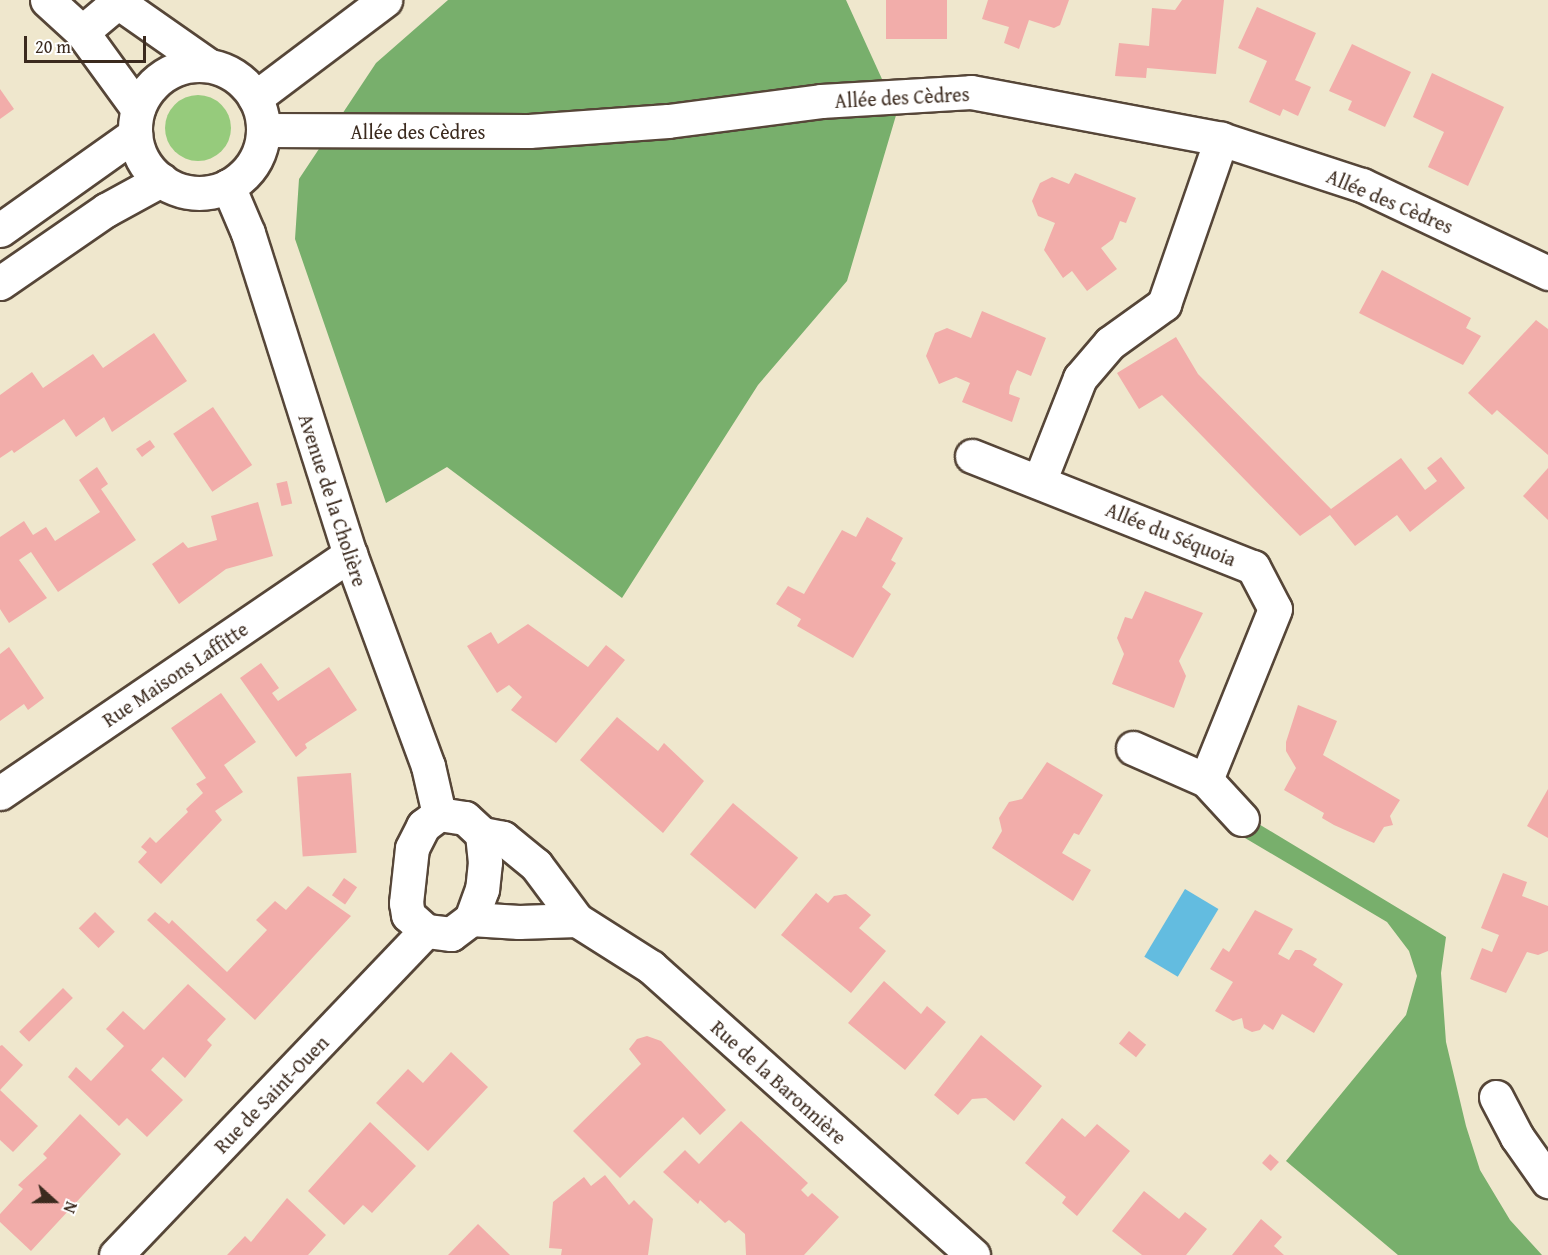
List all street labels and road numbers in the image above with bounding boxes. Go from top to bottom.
street label: Allée des Cèdres [834,81,970,113]
street label: Allée des Cèdres [350,119,486,143]
street label: Allée des Cèdres [1323,164,1457,238]
street label: Avenue de la Cholière [294,411,372,589]
street label: Allée du Séquoia [1102,497,1240,571]
street label: Rue Maisons Laffitte [98,616,252,732]
street label: Rue de la Baronnière [706,1015,852,1149]
street label: Rue de Saint-Ouen [209,1030,333,1158]

